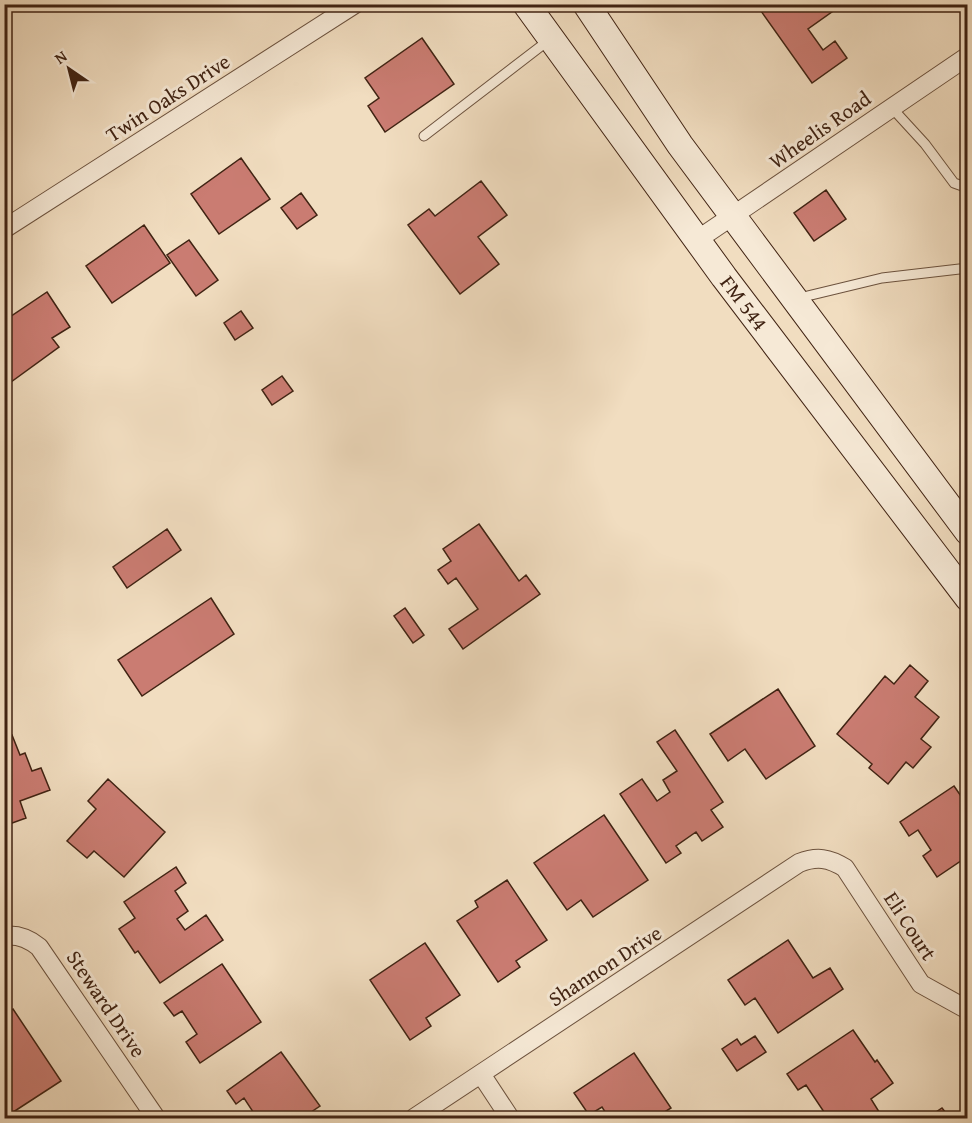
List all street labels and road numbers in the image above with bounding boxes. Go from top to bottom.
street label: Twin Oaks Drive [100,46,236,149]
street label: Wheelis Road [762,83,878,176]
street label: FM 544 [713,269,775,337]
street label: Eli Court [877,885,945,967]
street label: Shannon Drive [542,917,668,1014]
street label: Steward Drive [59,944,154,1064]

